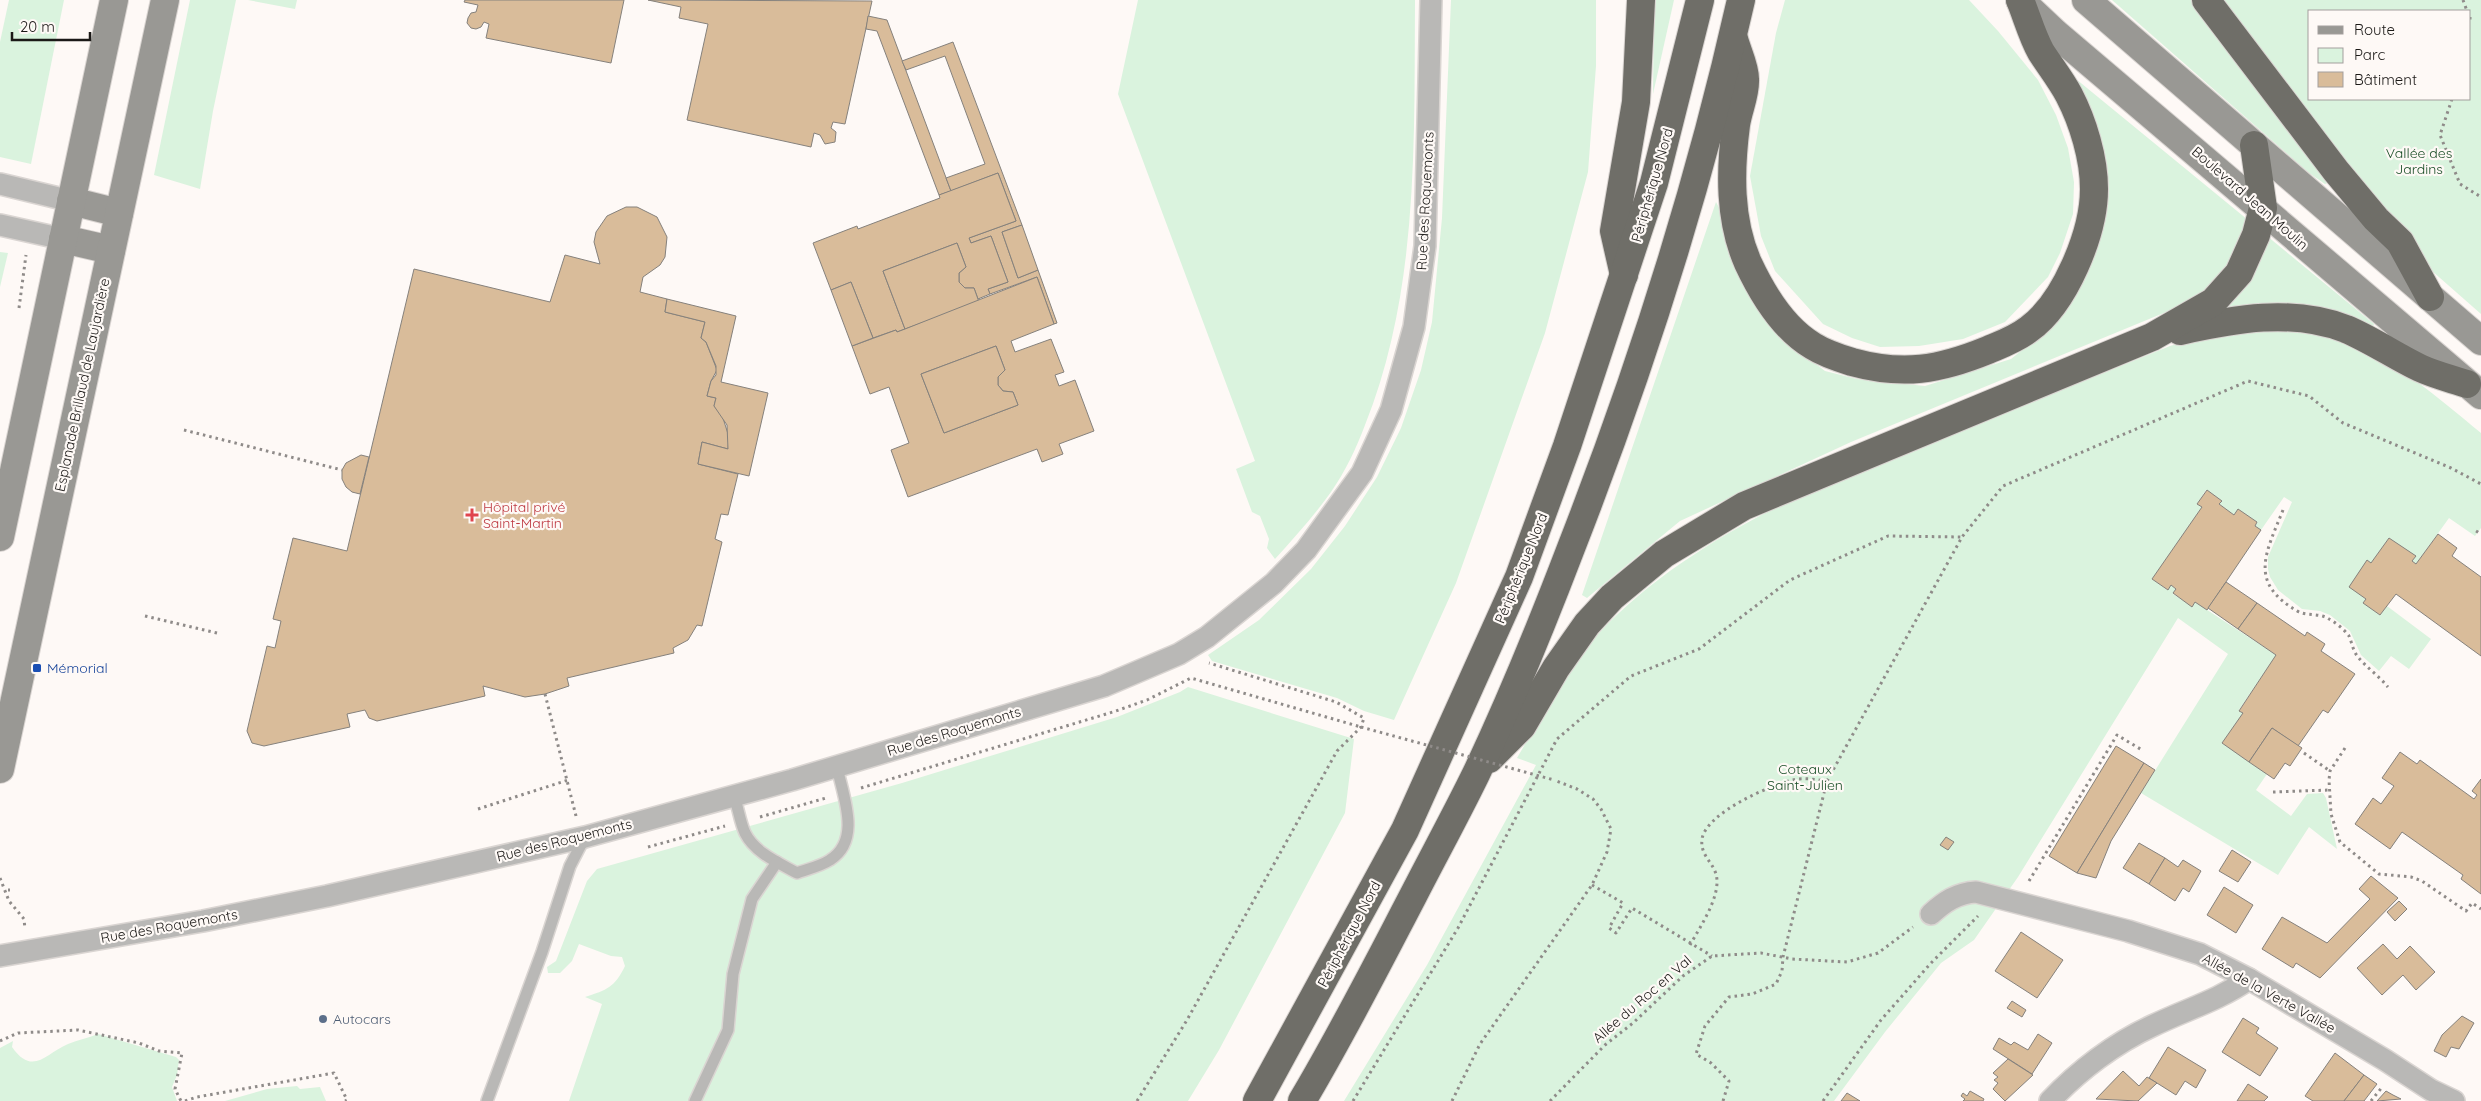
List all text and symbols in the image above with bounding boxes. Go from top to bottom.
scale bar [12,10,90,42]
legend [2308,10,2471,100]
text: 20 m [20,17,55,36]
text: Route [2354,20,2395,39]
text: Parc [2354,45,2385,64]
text: Bâtiment [2354,70,2417,89]
street label: Périphérique Nord [1627,126,1677,244]
street label: Rue des Roquemonts [1412,131,1438,271]
street label: Boulevard Jean Moulin [2188,143,2312,253]
park label: Vallée des Jardins [2386,144,2452,178]
street label: Esplanade Brillaud de Laujardière [51,277,113,493]
place label: Hôpital privé Saint-Martin [483,498,565,532]
marker: Hôpital privé Saint-Martin [465,508,479,522]
street label: Périphérique Nord [1491,510,1551,626]
place label: Mémorial [47,659,108,677]
marker: Mémorial [31,662,43,674]
street label: Rue des Roquemonts [885,702,1023,760]
park label: Coteaux Saint-Julien [1767,760,1843,794]
street label: Rue des Roquemonts [495,814,633,866]
street label: Périphérique Nord [1313,878,1385,990]
street label: Rue des Roquemonts [99,905,239,947]
street label: Allée de la Verte Vallée [2199,949,2339,1037]
street label: Allée du Roc en Val [1589,951,1695,1047]
place label: Autocars [333,1010,391,1028]
marker: Autocars [317,1013,329,1025]

